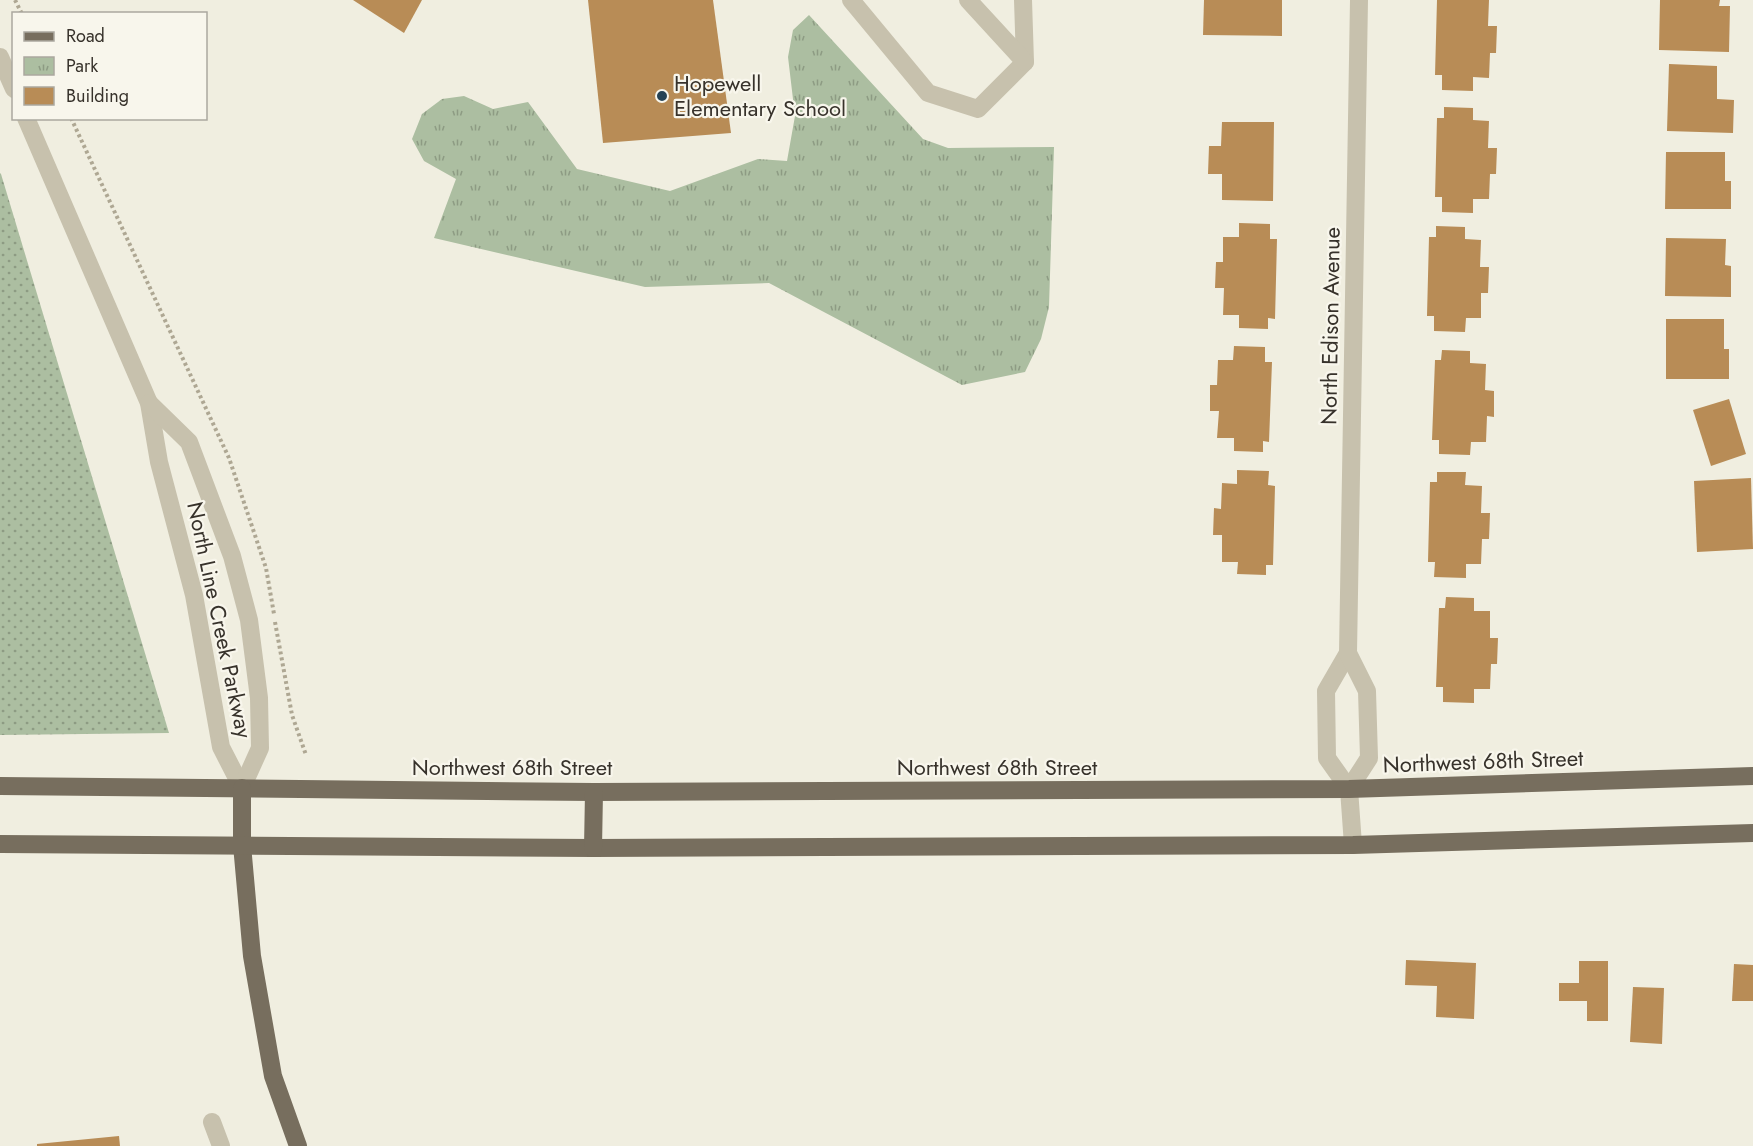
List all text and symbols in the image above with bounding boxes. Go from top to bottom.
legend [12,12,207,120]
text: Road [66,23,105,49]
text: Park [66,53,98,79]
place label: Hopewell Elementary School [674,67,846,124]
text: Building [66,83,129,109]
marker: Hopewell Elementary School [655,89,669,103]
street label: North Edison Avenue [1312,227,1348,425]
street label: North Line Creek Parkway [179,499,261,742]
street label: Northwest 68th Street [1382,741,1585,780]
street label: Northwest 68th Street [412,751,613,783]
street label: Northwest 68th Street [897,751,1098,783]

